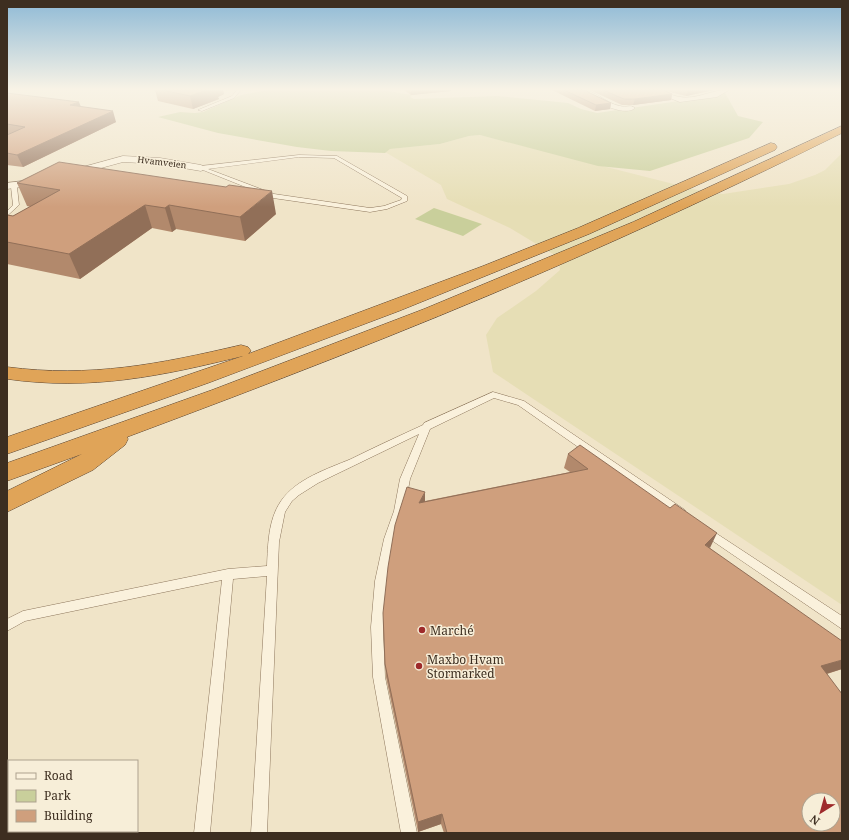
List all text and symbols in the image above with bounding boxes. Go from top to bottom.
street label: Hvamveien [137,153,188,171]
place label: Marché [430,622,474,639]
marker: Marché [417,625,427,635]
place label: Maxbo Hvam Stormarked [427,651,504,682]
marker: Maxbo Hvam Stormarked [414,661,424,671]
legend [8,760,138,832]
text: Road [44,767,74,784]
text: Park [44,787,72,804]
north arrow [801,792,841,832]
text: Building [44,807,93,824]
text: N [806,812,823,829]

